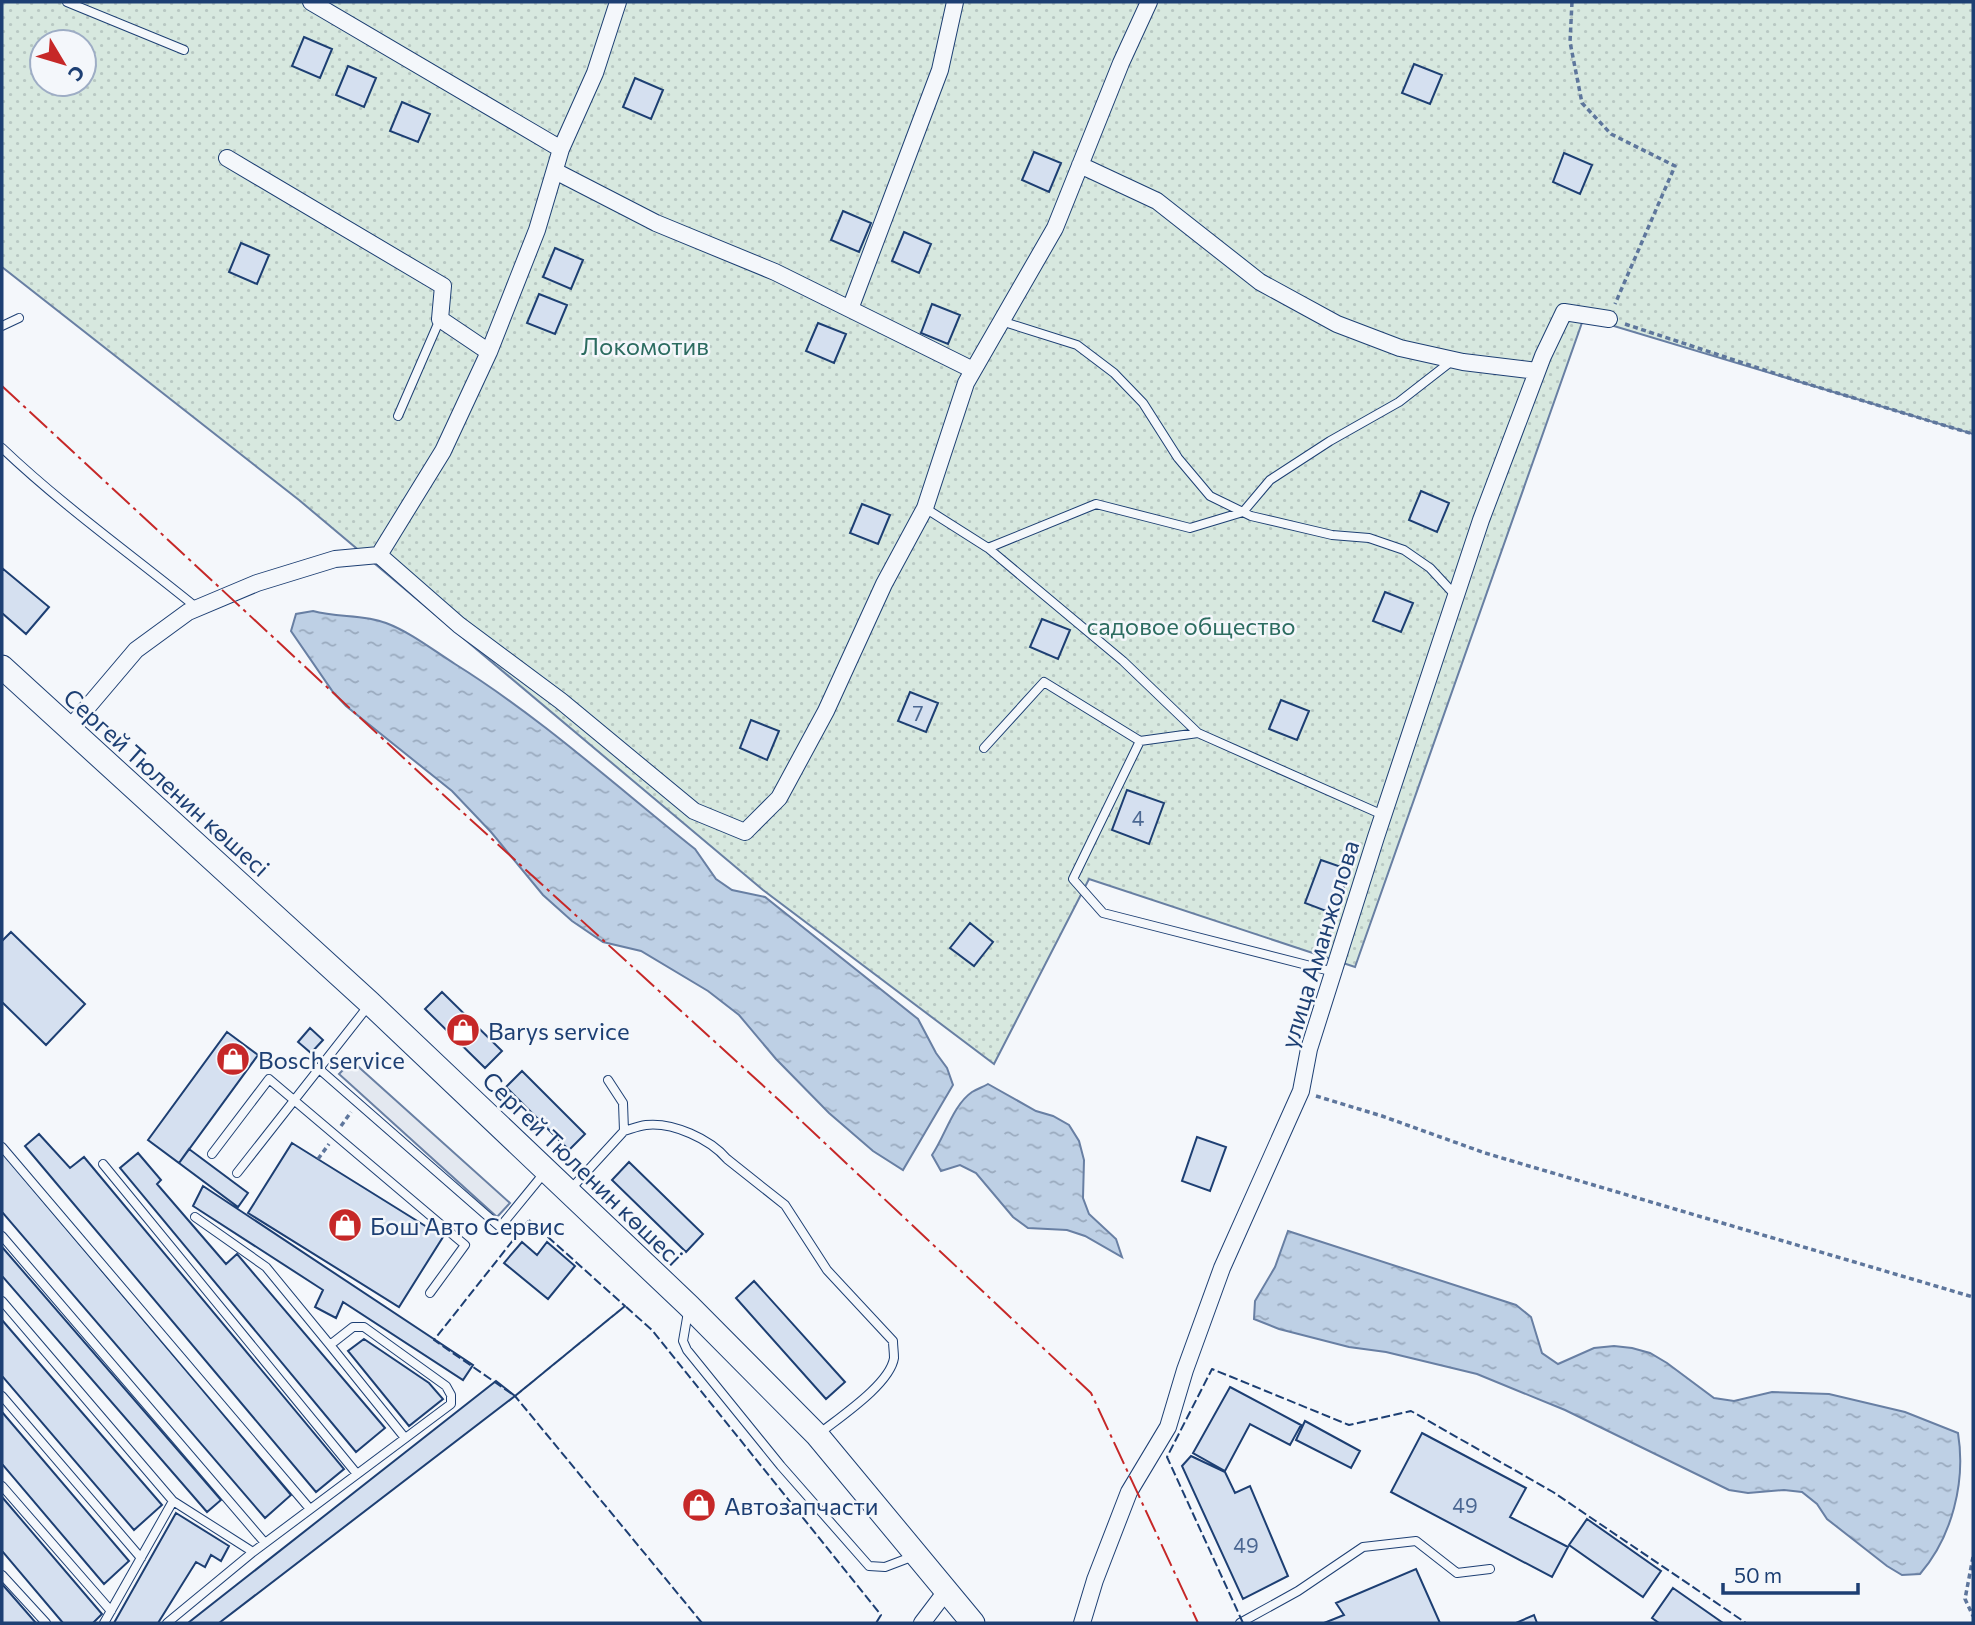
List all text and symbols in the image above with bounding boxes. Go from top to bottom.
north arrow [28,28,98,98]
text: С [64,62,90,86]
park label: Локомотив [581,331,709,360]
park label: садовое общество [1086,611,1296,640]
street label: Сергей Тюленин көшесі [58,682,276,882]
house number: 7 [912,700,924,725]
house number: 4 [1132,805,1145,830]
street label: улица Аманжолова [1274,836,1364,1052]
shop icon: Barys service [444,1011,482,1049]
place label: Barys service [488,1016,630,1045]
shop icon: Bosch service [214,1040,252,1078]
place label: Bosch service [258,1045,405,1074]
street label: Сергей Тюленин көшесі [477,1065,689,1271]
shop icon: Бош Авто Сервис [326,1206,364,1244]
place label: Бош Авто Сервис [370,1211,565,1240]
shop icon: Автозапчасти [680,1486,718,1524]
place label: Автозапчасти [724,1491,879,1520]
house number: 49 [1452,1492,1478,1517]
house number: 49 [1233,1532,1259,1557]
scale bar [1723,1552,1858,1596]
text: 50 m [1734,1562,1782,1587]

